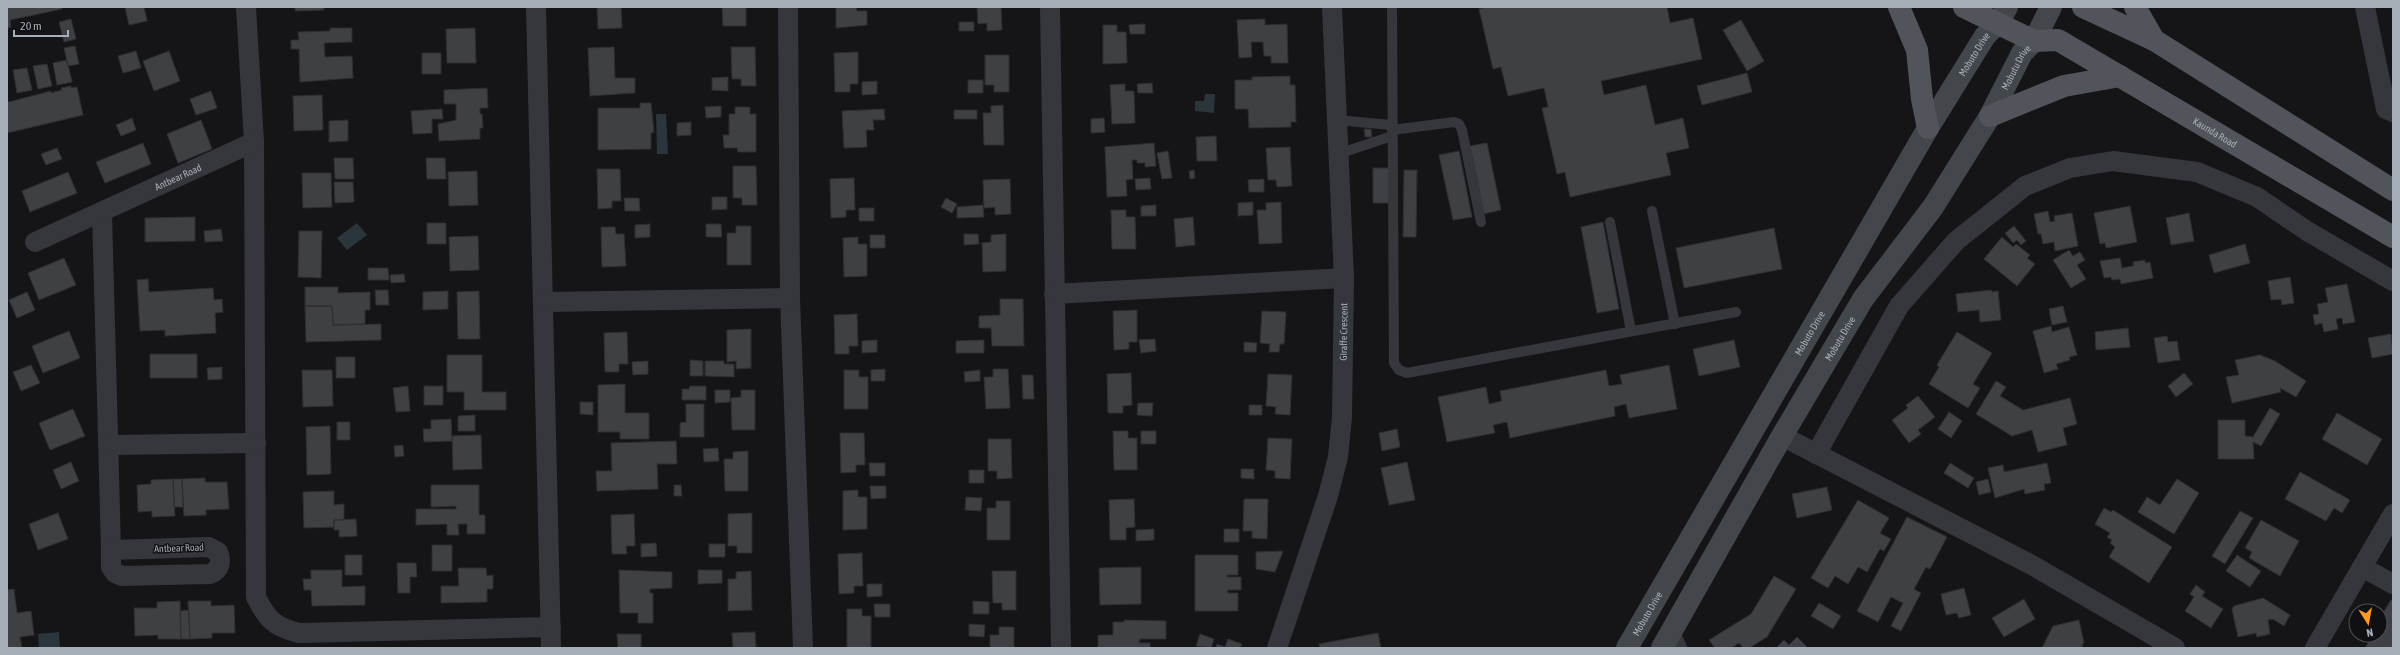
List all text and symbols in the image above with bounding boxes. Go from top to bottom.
scale bar [14,12,68,38]
text: 20 m [20,19,42,33]
street label: Mobuto Drive [1956,29,1992,78]
street label: Mobutu Drive [1999,42,2033,91]
street label: Kaunda Road [2191,115,2239,150]
street label: Antbear Road [153,161,203,192]
street label: Giraffe Crescent [1337,303,1349,361]
street label: Mobuto Drive [1792,308,1827,357]
street label: Mobutu Drive [1822,314,1857,363]
street label: Antbear Road [154,542,204,554]
street label: Mobuto Drive [1630,589,1664,637]
north arrow [2348,603,2388,643]
text: N [2366,626,2374,639]

